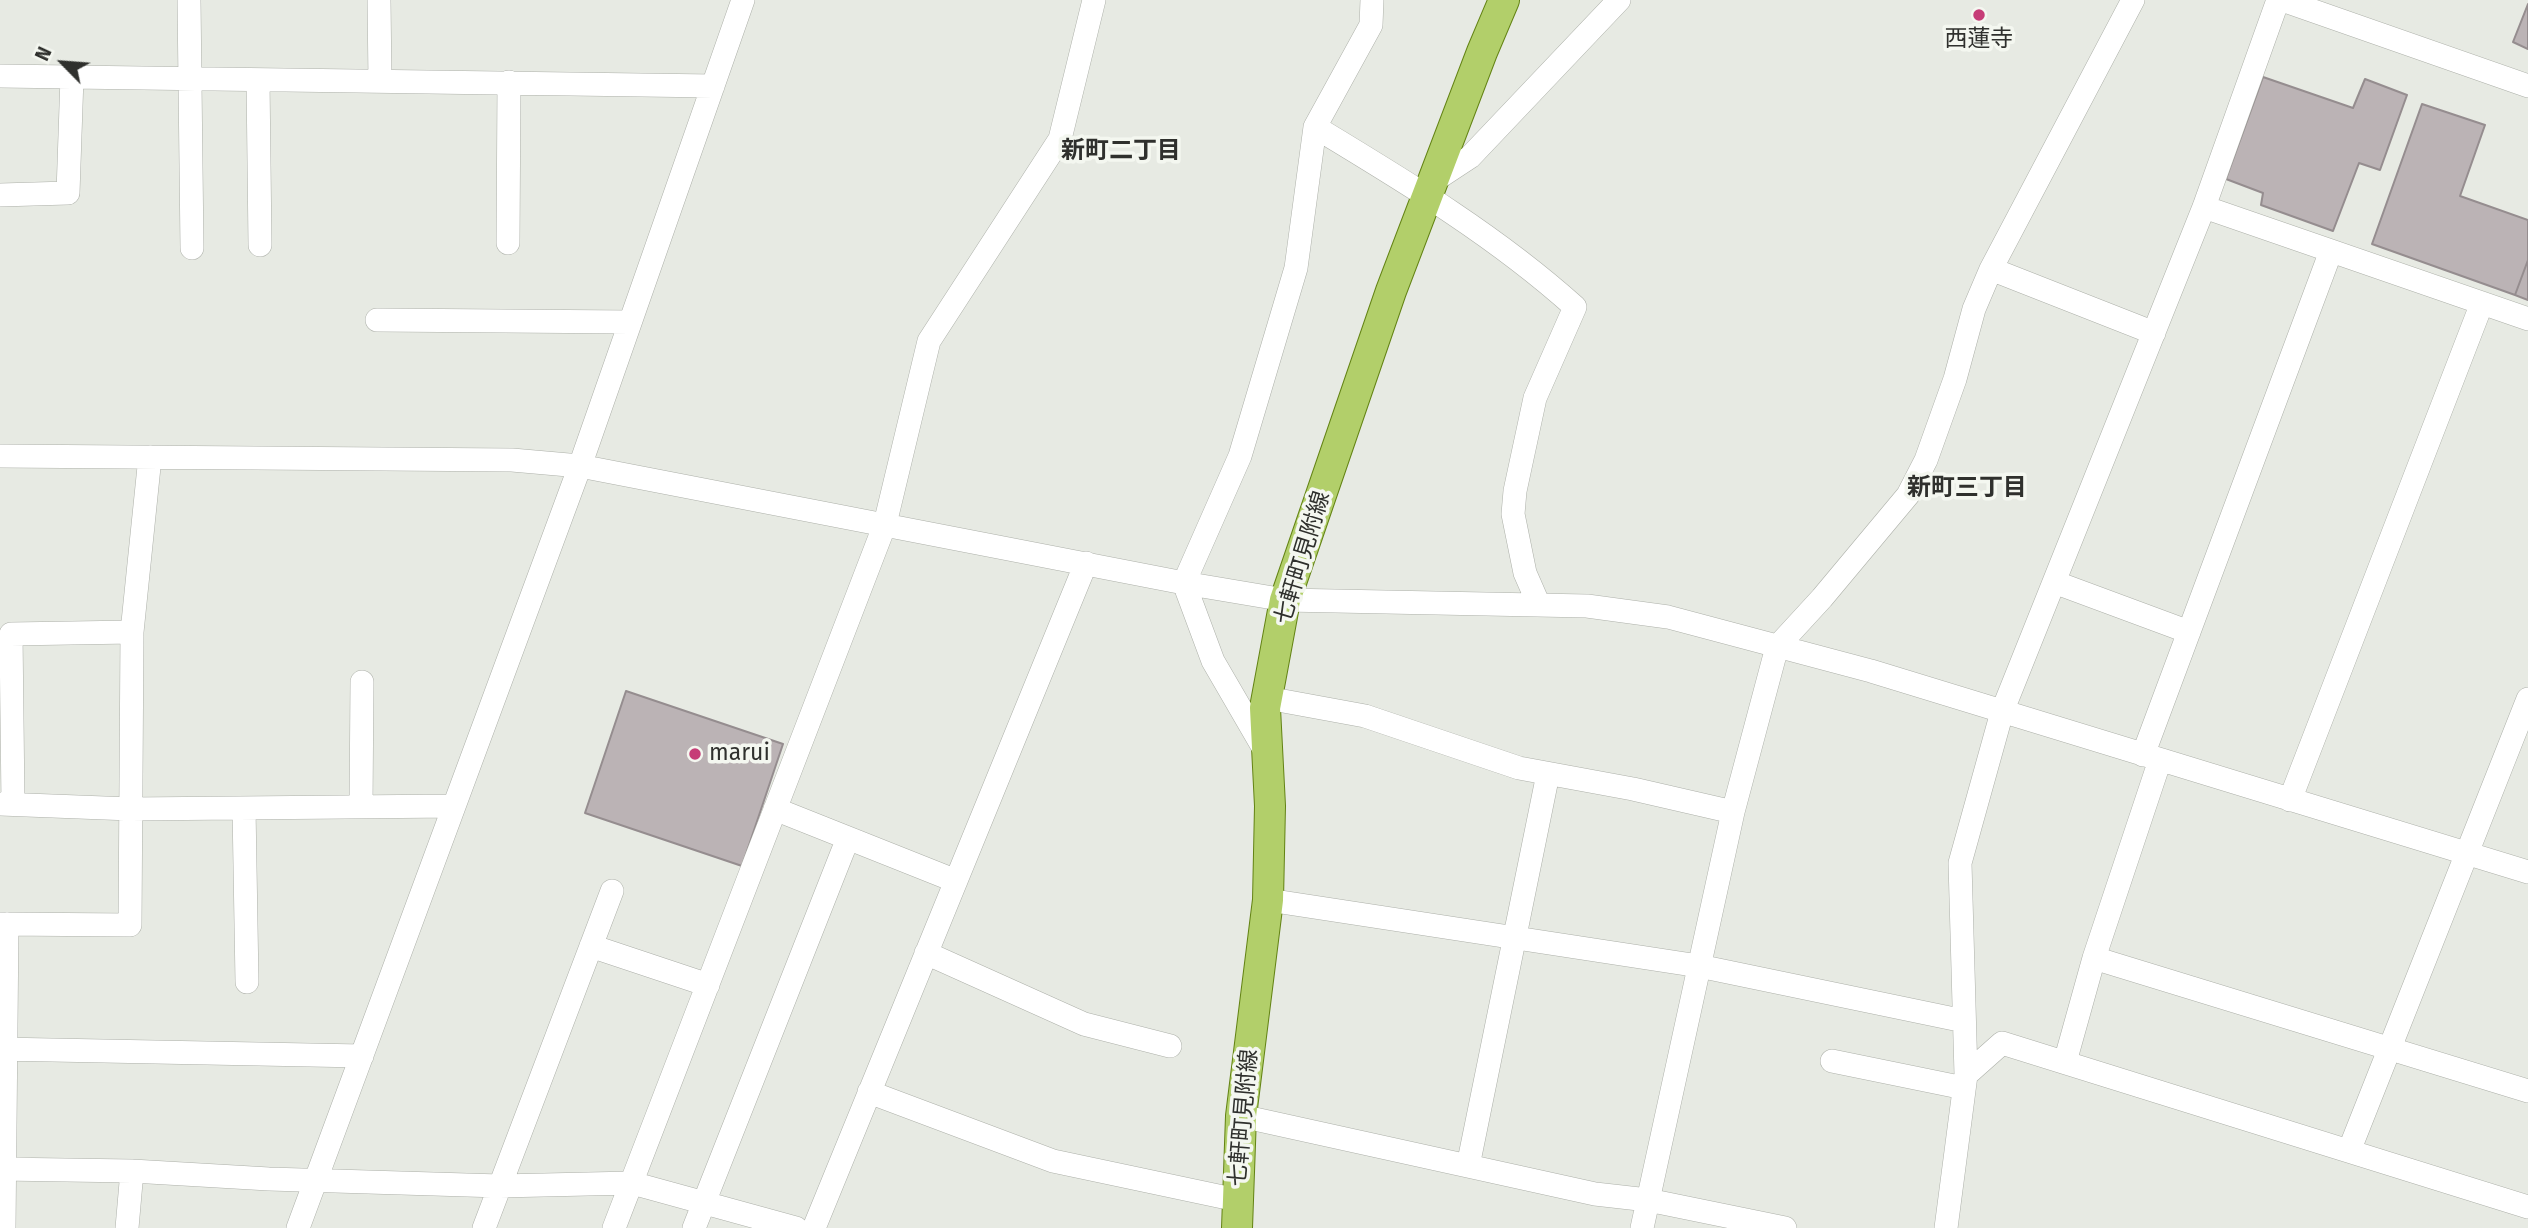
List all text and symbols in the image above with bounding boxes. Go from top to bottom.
marker: 西蓮寺 [1971,7,1987,23]
place label: 西蓮寺 [1945,26,2013,54]
north arrow [28,28,98,98]
text: N [30,43,57,64]
district label: 新町二丁目 [1061,137,1181,165]
district label: 新町三丁目 [1907,474,2027,502]
street label: 七軒町見附線 [1270,488,1336,628]
place label: marui [709,740,770,768]
marker: marui [687,746,703,762]
street label: 七軒町見附線 [1224,1048,1264,1188]

